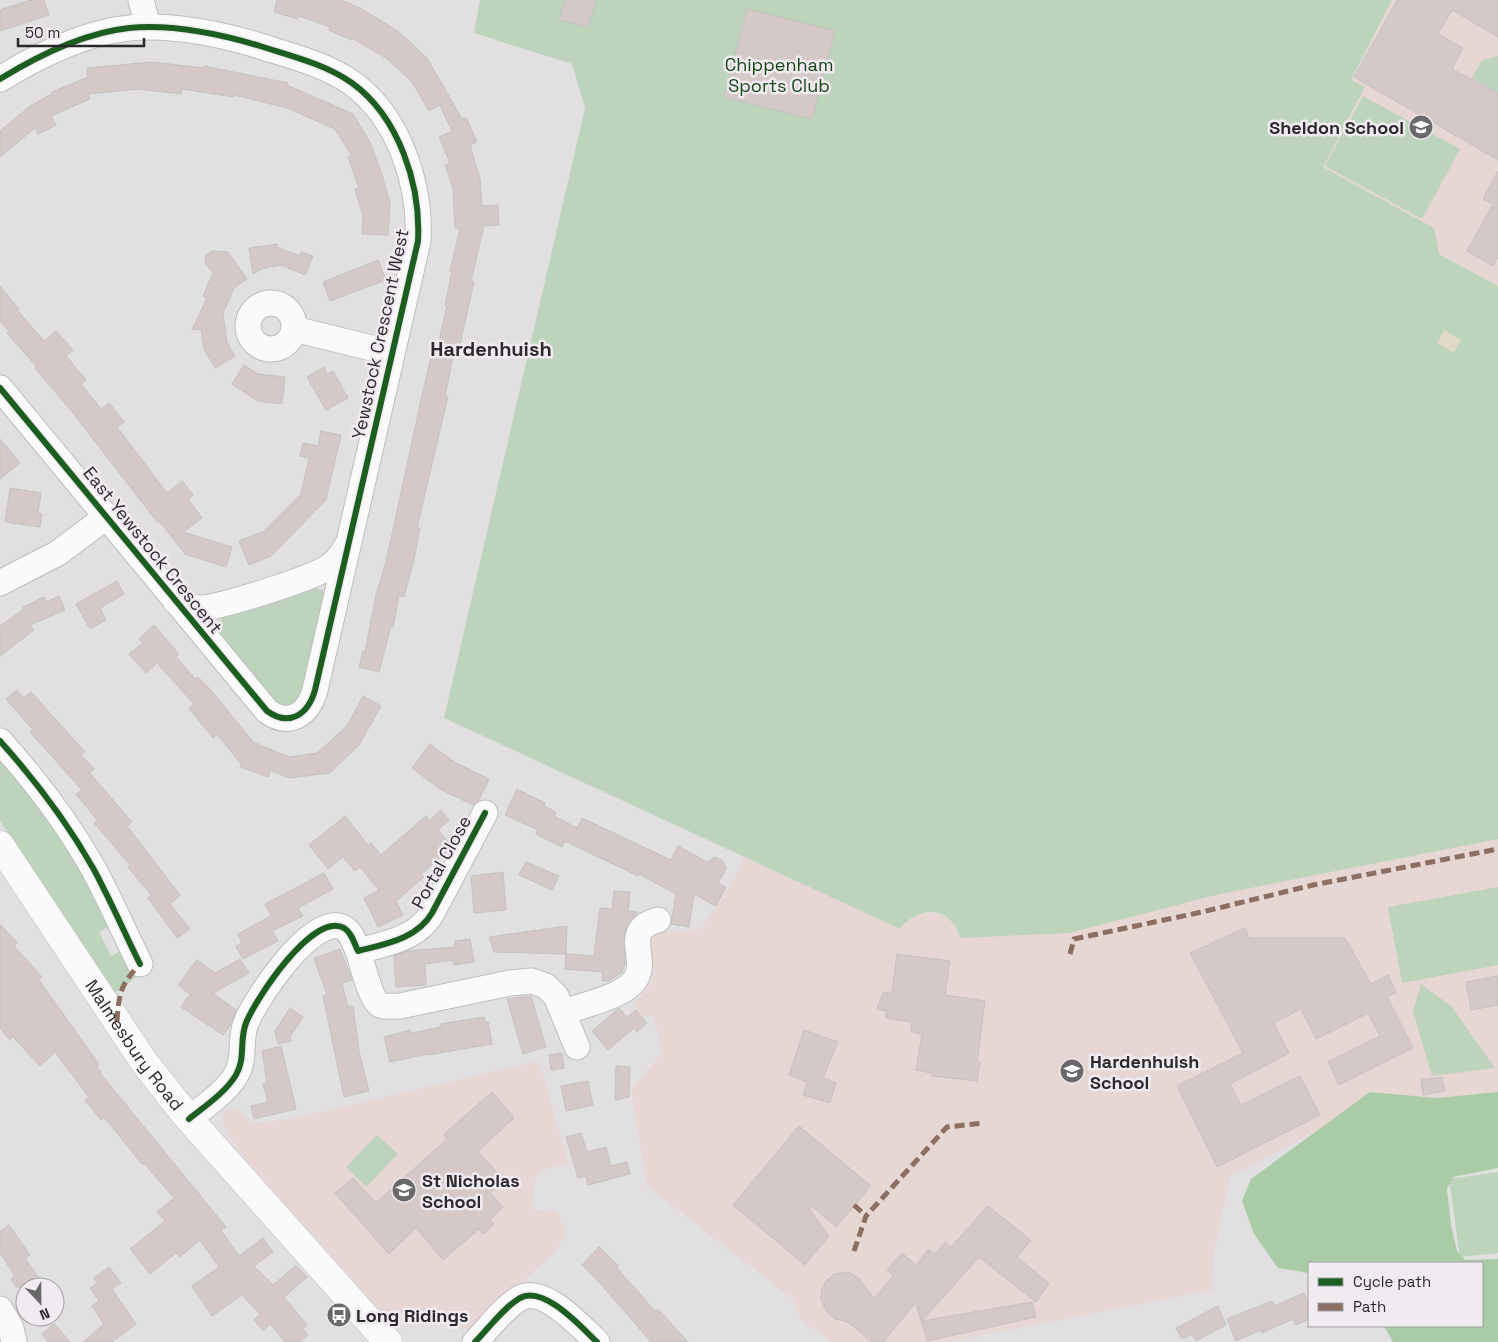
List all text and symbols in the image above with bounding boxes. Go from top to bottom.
scale bar [18,15,144,47]
text: 50 m [25,23,60,42]
park label: Chippenham Sports Club [725,53,833,97]
school or university icon: Sheldon School [1408,114,1434,140]
place label: Sheldon School [1269,116,1404,139]
street label: Yewstock Crescent West [346,227,414,441]
district label: Hardenhuish [430,336,552,362]
street label: East Yewstock Crescent [78,462,228,638]
street label: Portal Close [406,811,476,913]
street label: Malmesbury Road [81,975,189,1115]
place label: Hardenhuish School [1090,1050,1199,1094]
school or university icon: Hardenhuish School [1059,1058,1085,1084]
place label: St Nicholas School [422,1169,520,1213]
school or university icon: St Nicholas School [391,1177,417,1203]
legend [1308,1262,1483,1327]
text: Cycle path [1353,1272,1431,1291]
north arrow [15,1277,65,1327]
text: Path [1353,1297,1386,1316]
bus stop icon: Long Ridings [326,1302,352,1328]
text: N [37,1304,53,1324]
place label: Long Ridings [356,1304,468,1327]

